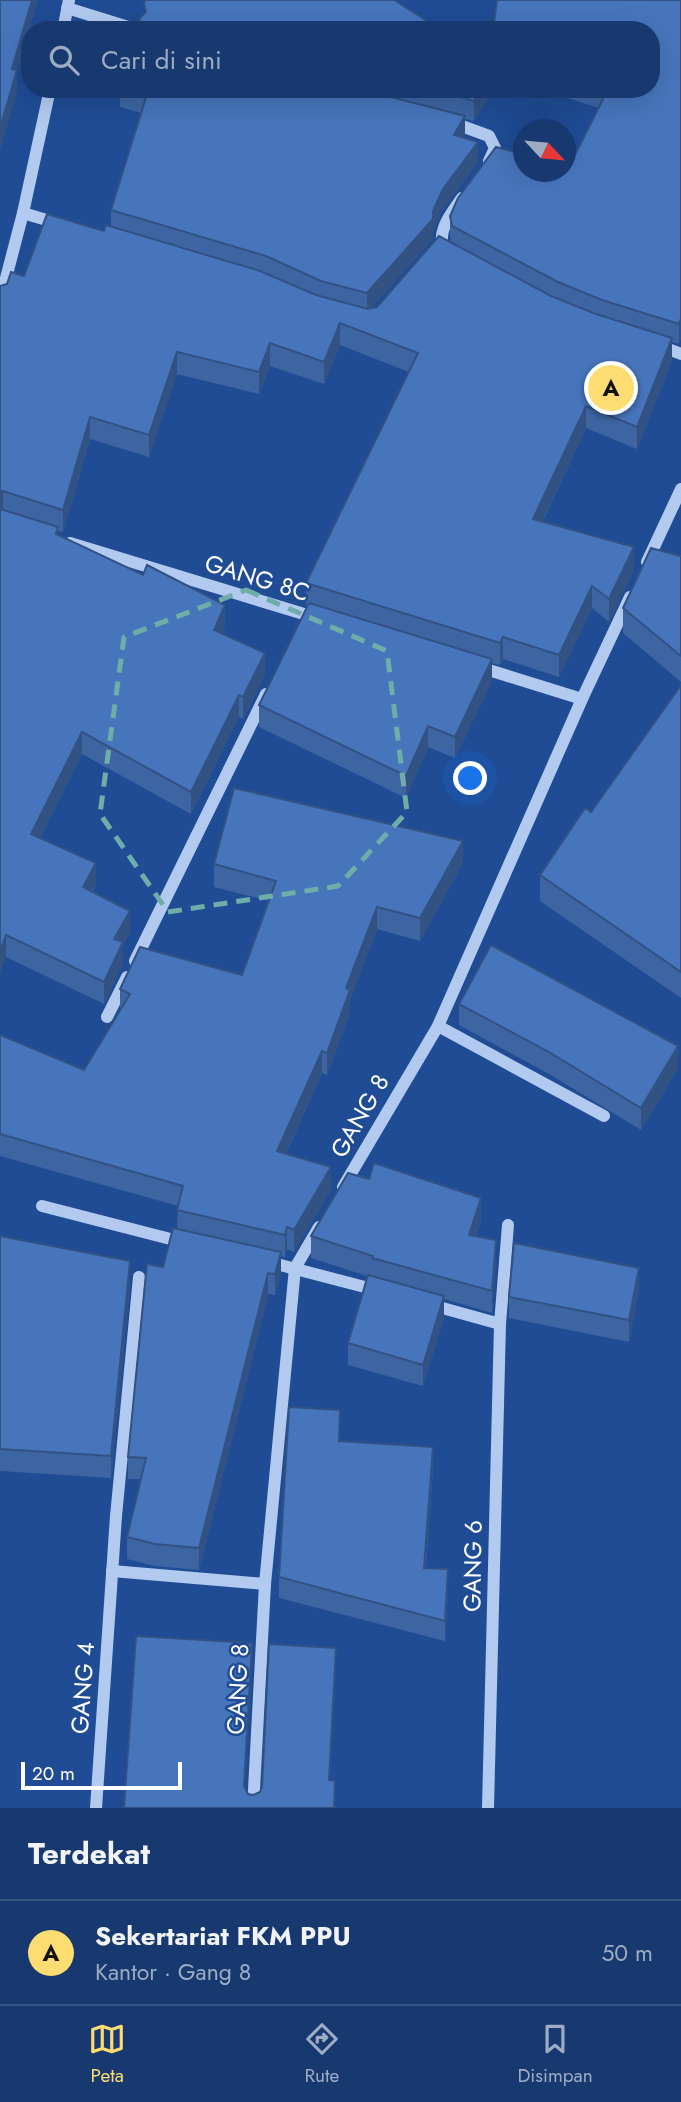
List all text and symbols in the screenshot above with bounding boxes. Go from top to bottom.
search box [21,21,660,98]
icon: search [45,41,83,79]
text: Cari di sini [101,41,222,79]
north arrow [513,119,576,182]
pin: A [588,362,634,414]
street label: GANG 8C [201,545,314,610]
your location [453,761,487,795]
street label: GANG 8 [322,1067,398,1164]
street label: GANG 6 [454,1520,491,1612]
street label: GANG 4 [62,1641,103,1735]
street label: GANG 8 [218,1643,257,1735]
scale bar [21,1759,182,1791]
text: 20 m [32,1760,75,1787]
text: Terdekat [28,1832,150,1875]
text: Sekertariat FKM PPU [95,1917,351,1955]
text: A [43,1936,59,1970]
text: 50 m [601,1936,653,1970]
text: Kantor · Gang 8 [95,1955,251,1989]
tab: Peta [88,2020,126,2089]
tab: Rute [303,2020,341,2089]
tab: Disimpan [517,2020,593,2089]

